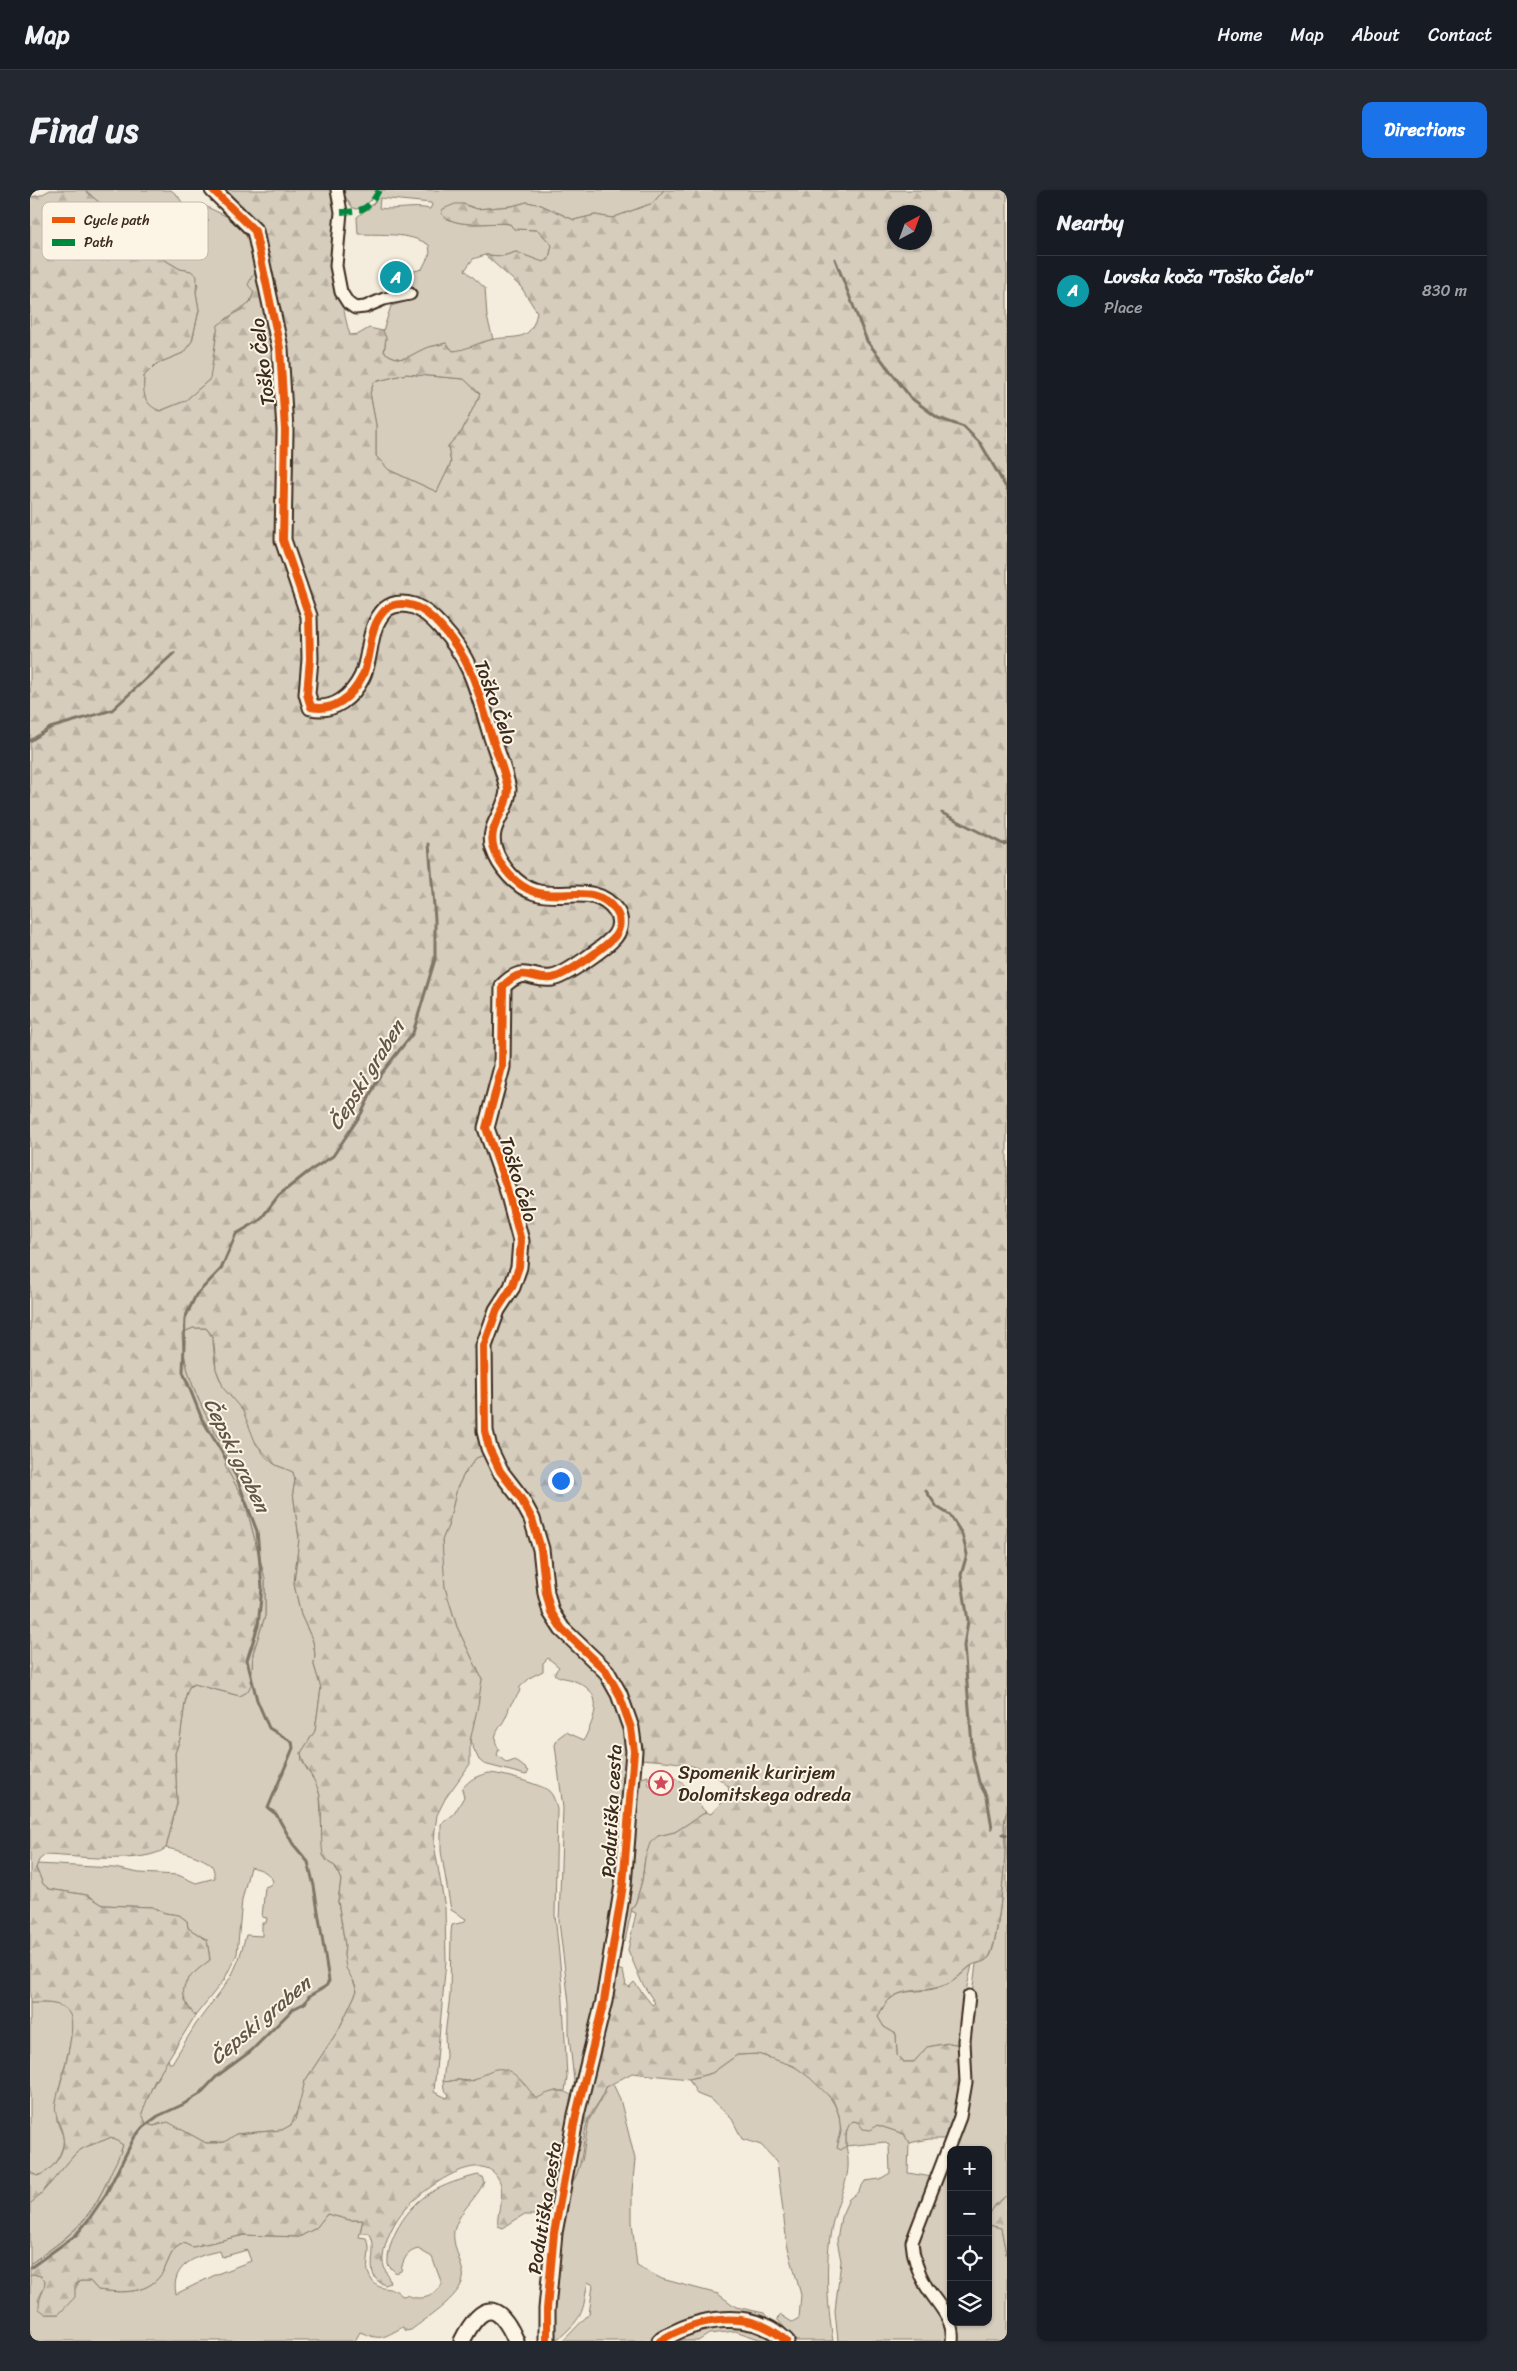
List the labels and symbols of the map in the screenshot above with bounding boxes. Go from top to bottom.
legend [42,202,208,260]
north arrow [887,205,932,250]
text: Cycle path [84,208,150,233]
text: Path [84,230,113,255]
pin: A [380,258,412,296]
street label: Toško Čelo [241,316,284,408]
street label: Toško Čelo [465,655,526,749]
water label: Čepski graben [319,1012,415,1137]
street label: Toško Čelo [490,1132,547,1226]
water label: Čepski graben [194,1392,280,1521]
your location [548,1468,574,1494]
street label: Podutiška cesta [592,1743,631,1879]
place label: Spomenik kurirjem Dolomitskega odreda [678,1756,851,1811]
place icon: Spomenik kurirjem Dolomitskega odreda [648,1770,674,1796]
water label: Čepski graben [202,1966,321,2074]
street label: Podutiška cesta [518,2139,571,2277]

